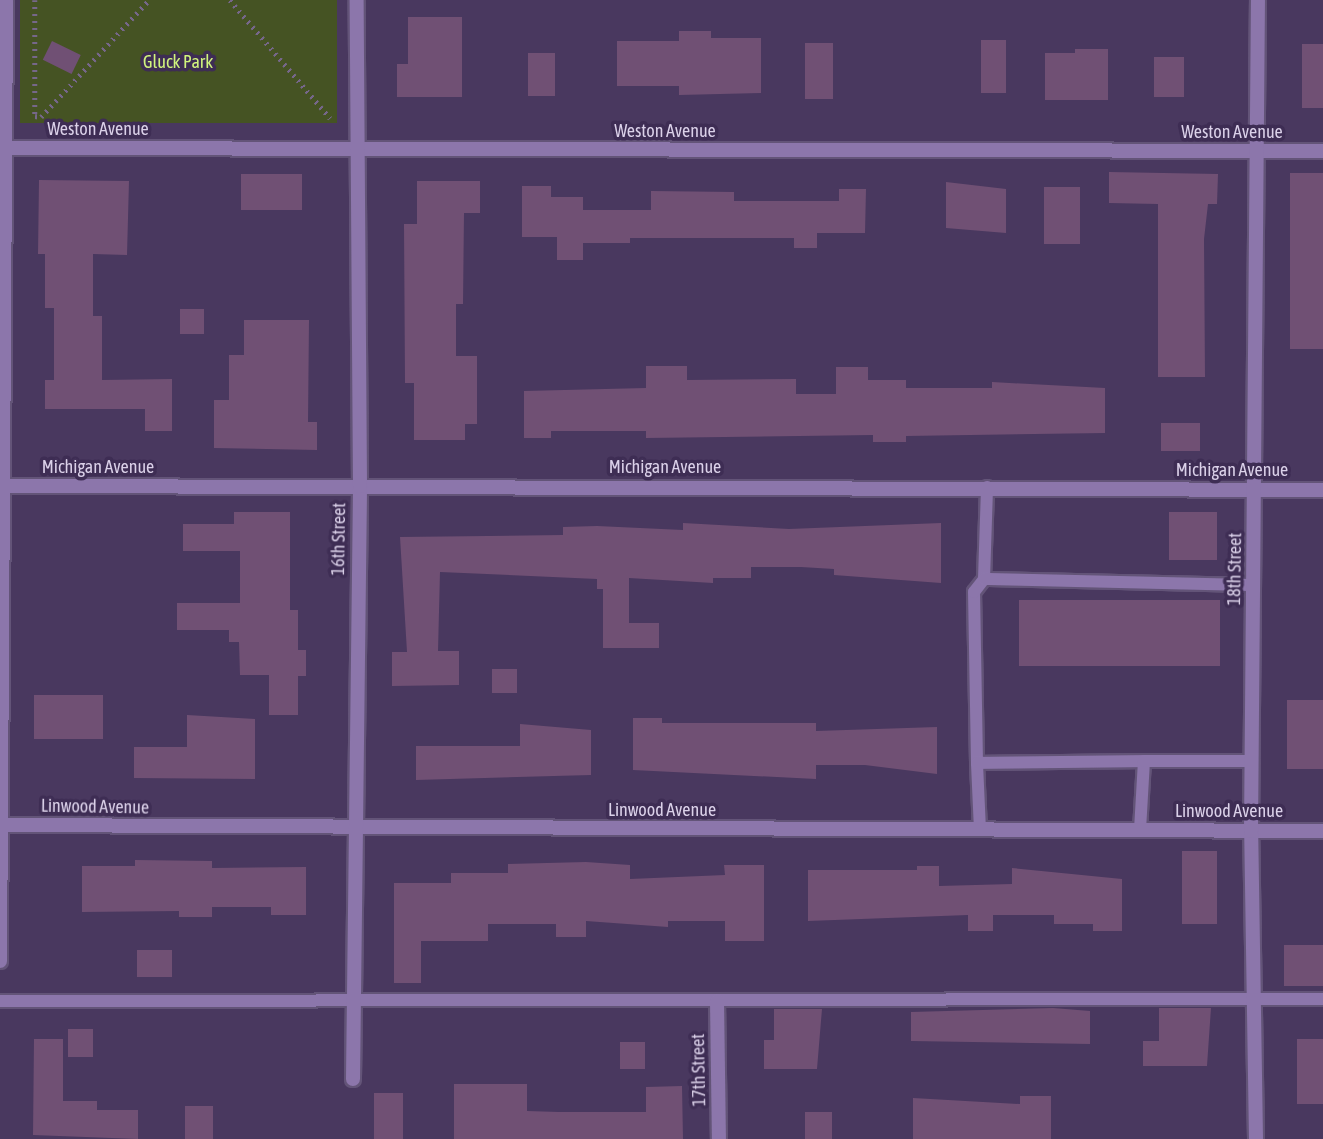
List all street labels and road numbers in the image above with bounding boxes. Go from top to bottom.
street label: Weston Avenue [47,118,149,140]
street label: Weston Avenue [614,120,716,142]
street label: Weston Avenue [1181,121,1283,143]
street label: Michigan Avenue [42,456,154,478]
street label: Michigan Avenue [609,456,721,478]
street label: Michigan Avenue [1176,459,1288,481]
street label: 16th Street [328,502,350,576]
street label: 18th Street [1224,532,1246,606]
street label: Linwood Avenue [41,795,149,819]
street label: Linwood Avenue [608,799,716,821]
street label: Linwood Avenue [1175,800,1283,822]
street label: 17th Street [688,1033,710,1107]

